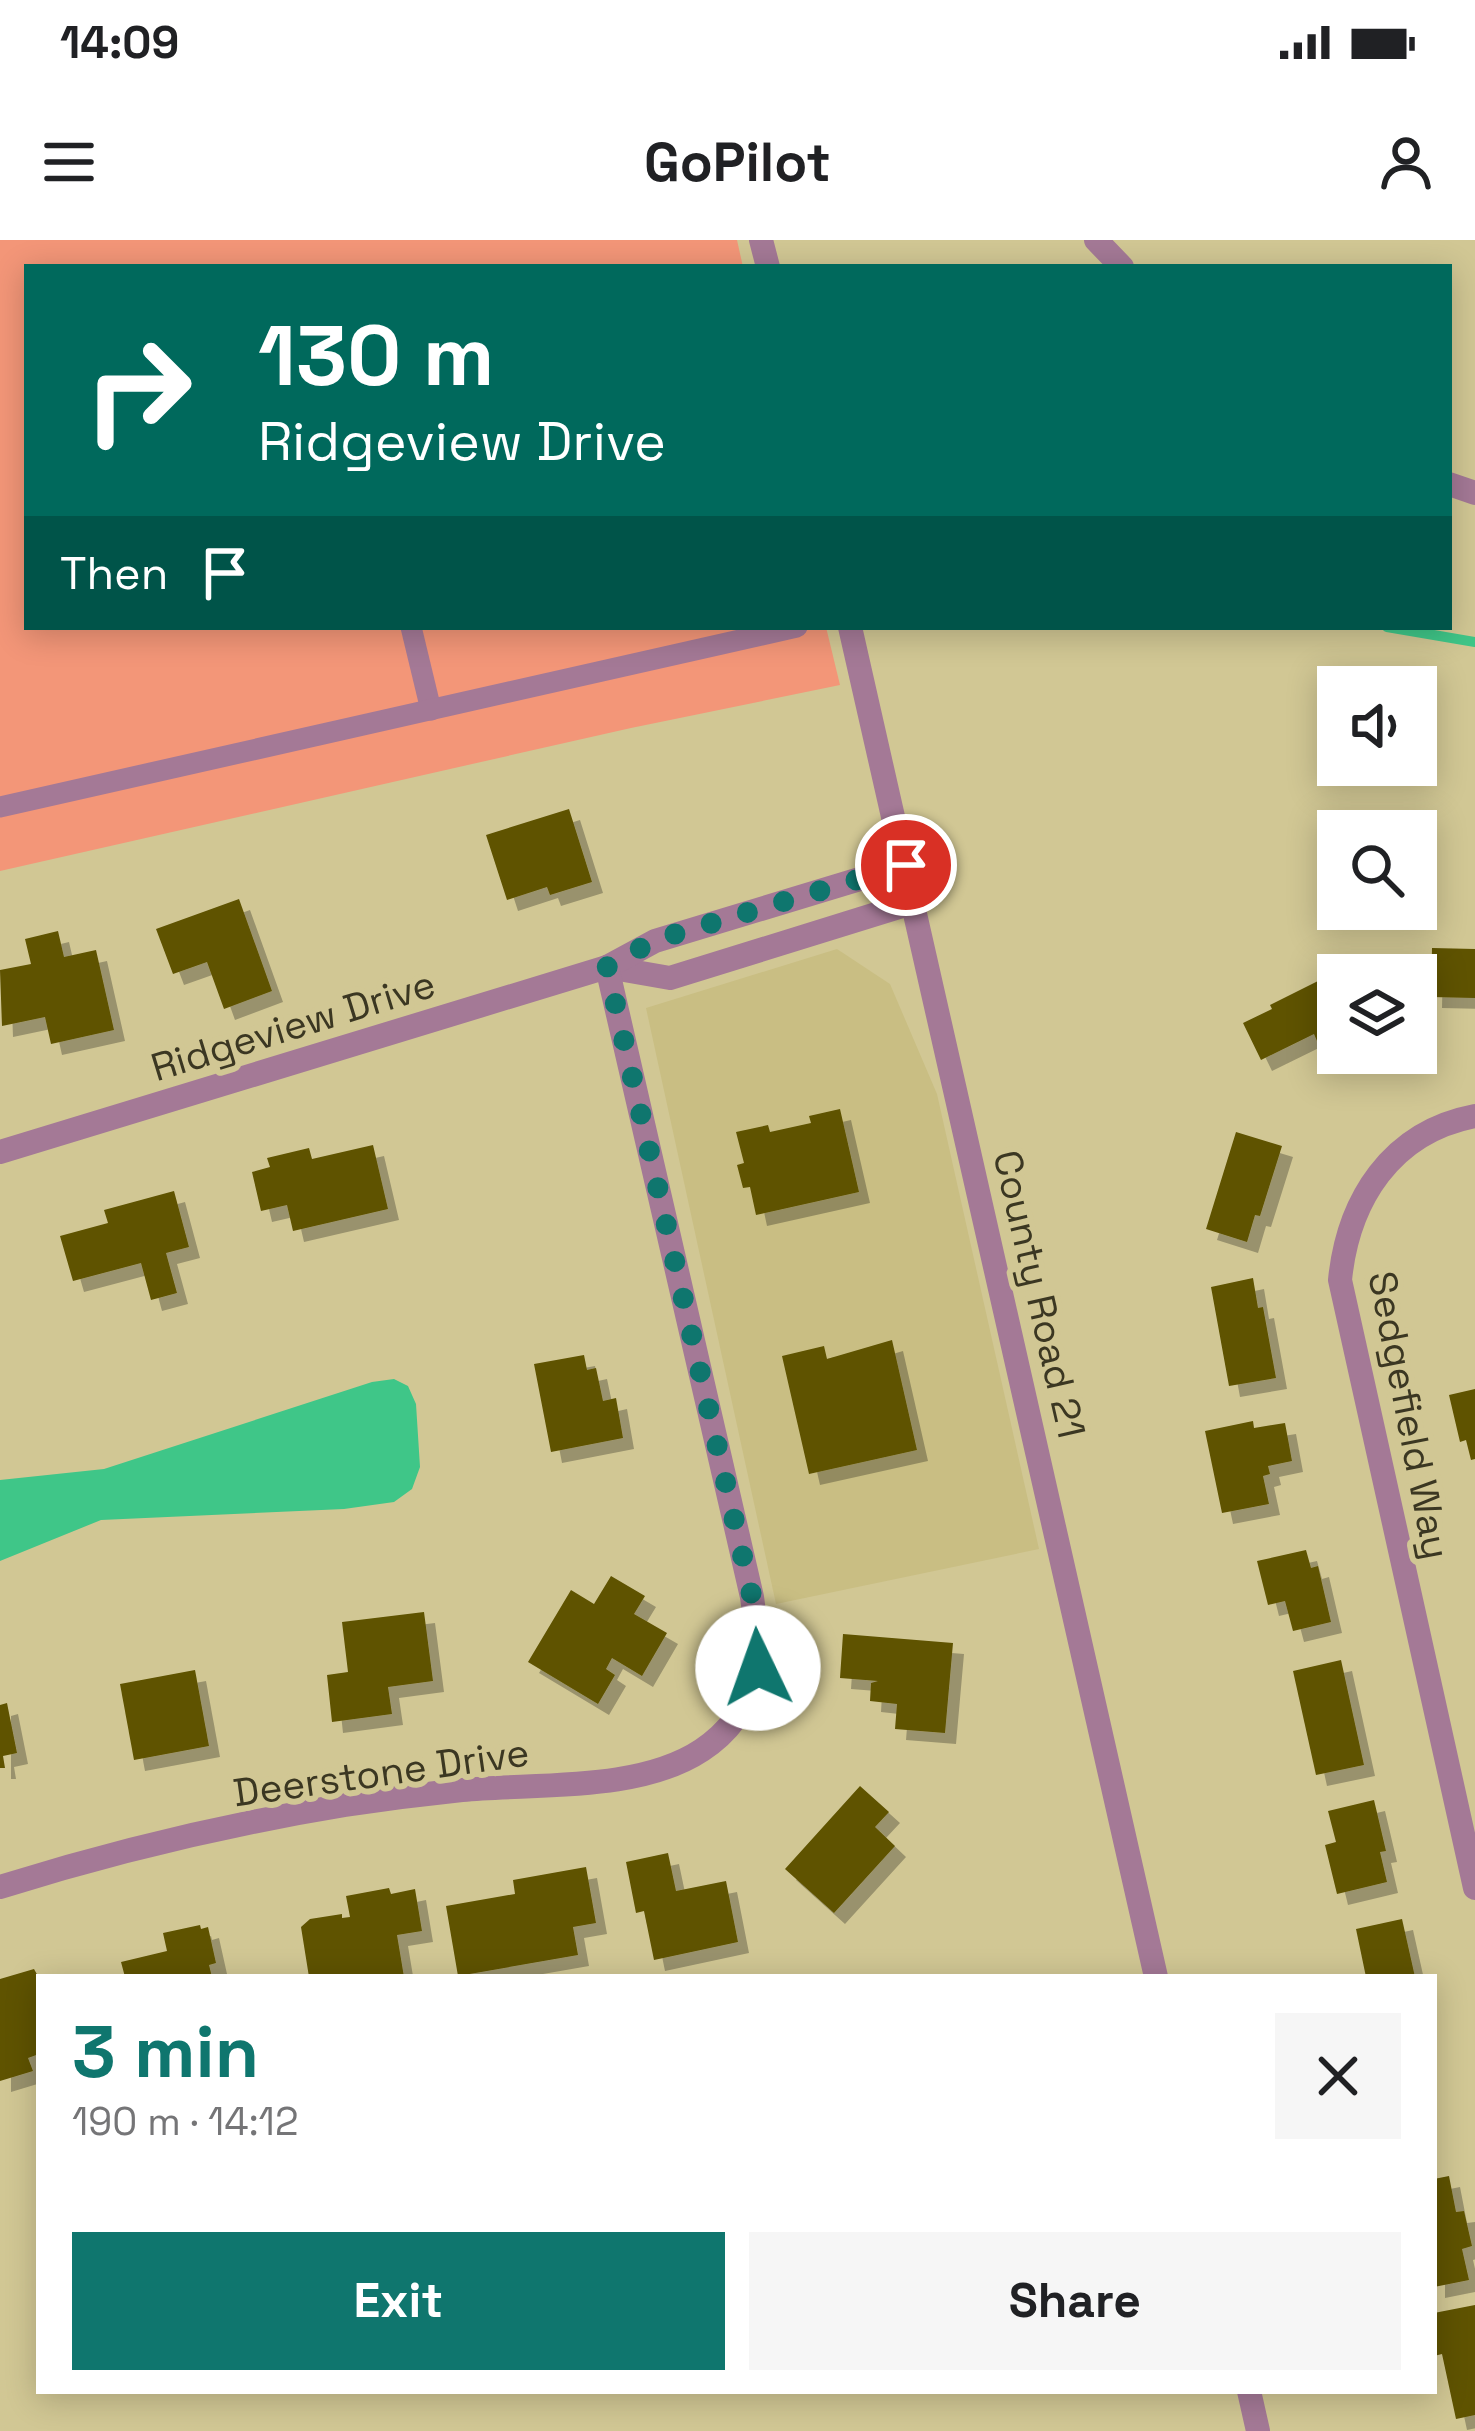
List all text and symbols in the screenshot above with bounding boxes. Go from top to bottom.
text: 14:09 [60,14,179,71]
text: GoPilot [644,128,831,197]
icon: menu [36,129,102,195]
icon: person [1373,129,1439,195]
text: 130 m [258,302,495,410]
icon: right [60,312,216,468]
text: Ridgeview Drive [258,407,666,476]
icon: arrive [192,540,258,606]
text: Then [60,545,168,602]
map controls [1317,666,1437,1074]
button: sound [1317,666,1437,786]
button: search [1317,810,1437,930]
pin [855,814,957,916]
icon: arrive [873,832,939,898]
button: layers [1317,954,1437,1074]
street label: Ridgeview Drive [145,959,441,1092]
street label: County Road 21 [983,1145,1096,1443]
street label: Sedgefield Way [1358,1267,1461,1563]
position arrow [695,1605,821,1731]
street label: Deerstone Drive [230,1727,532,1818]
text: 3 min [72,2006,259,2098]
button: close [1275,2013,1401,2139]
text: 190 m · 14:12 [72,2097,298,2146]
button: Exit [72,2232,725,2370]
button: Share [749,2232,1401,2370]

